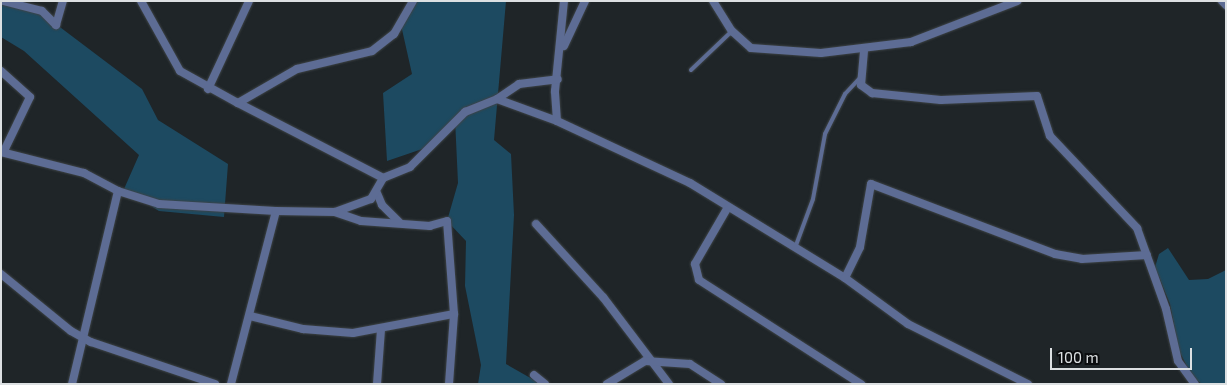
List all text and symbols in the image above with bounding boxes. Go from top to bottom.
scale bar [1052,338,1194,370]
text: 100 m [1058,348,1099,366]

